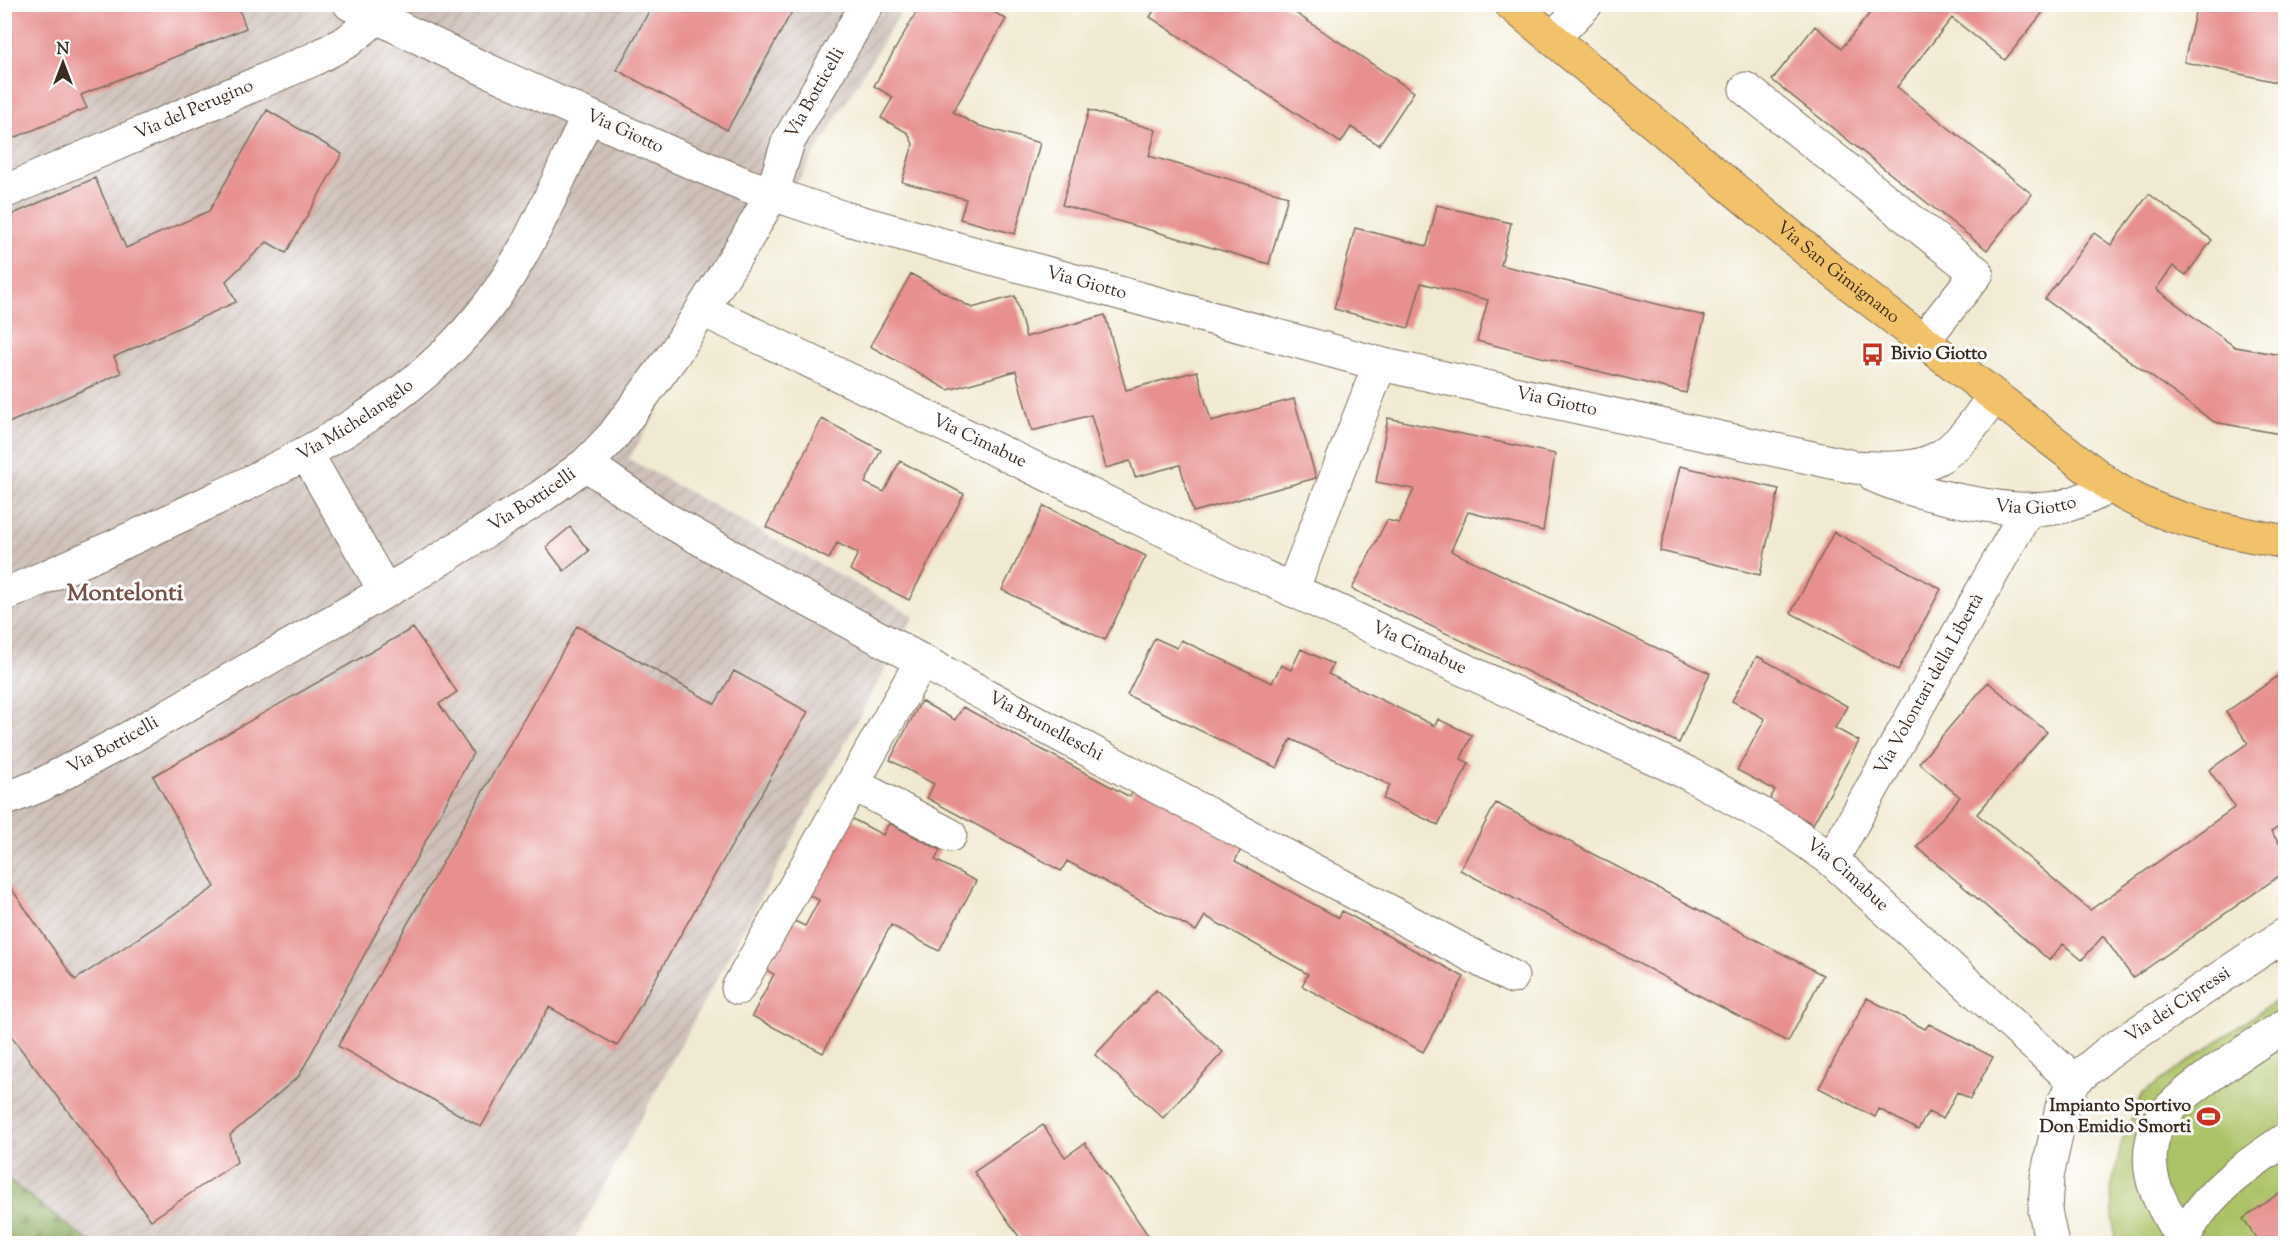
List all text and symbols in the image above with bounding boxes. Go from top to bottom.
north arrow [33,33,93,93]
text: N [57,39,70,62]
street label: Via Botticelli [779,43,852,144]
street label: Via del Perugino [131,73,258,147]
street label: Via Giotto [582,103,668,161]
street label: Via San Gimignano [1770,216,1905,331]
street label: Via Giotto [1043,261,1130,307]
bus stop icon: Bivio Giotto [1860,342,1886,368]
place label: Bivio Giotto [1891,342,1987,368]
street label: Via Michelangelo [293,373,420,468]
street label: Via Giotto [1513,381,1600,424]
street label: Via Cimabue [928,408,1031,475]
street label: Via Botticelli [483,462,582,539]
street label: Via Giotto [1993,490,2080,522]
district label: Montelonti [67,577,183,611]
street label: Via Volontari della Libertà [1869,589,1991,780]
street label: Via Cimabue [1367,615,1471,682]
street label: Via Brunelleschi [983,686,1108,769]
street label: Via Botticelli [63,710,164,782]
street label: Via Cimabue [1800,832,1894,918]
street label: Via dei Cipressi [2120,961,2236,1050]
place label: Impianto Sportivo Don Emidio Smorti [2039,1094,2192,1141]
sports icon: Impianto Sportivo Don Emidio Smorti [2196,1104,2222,1130]

